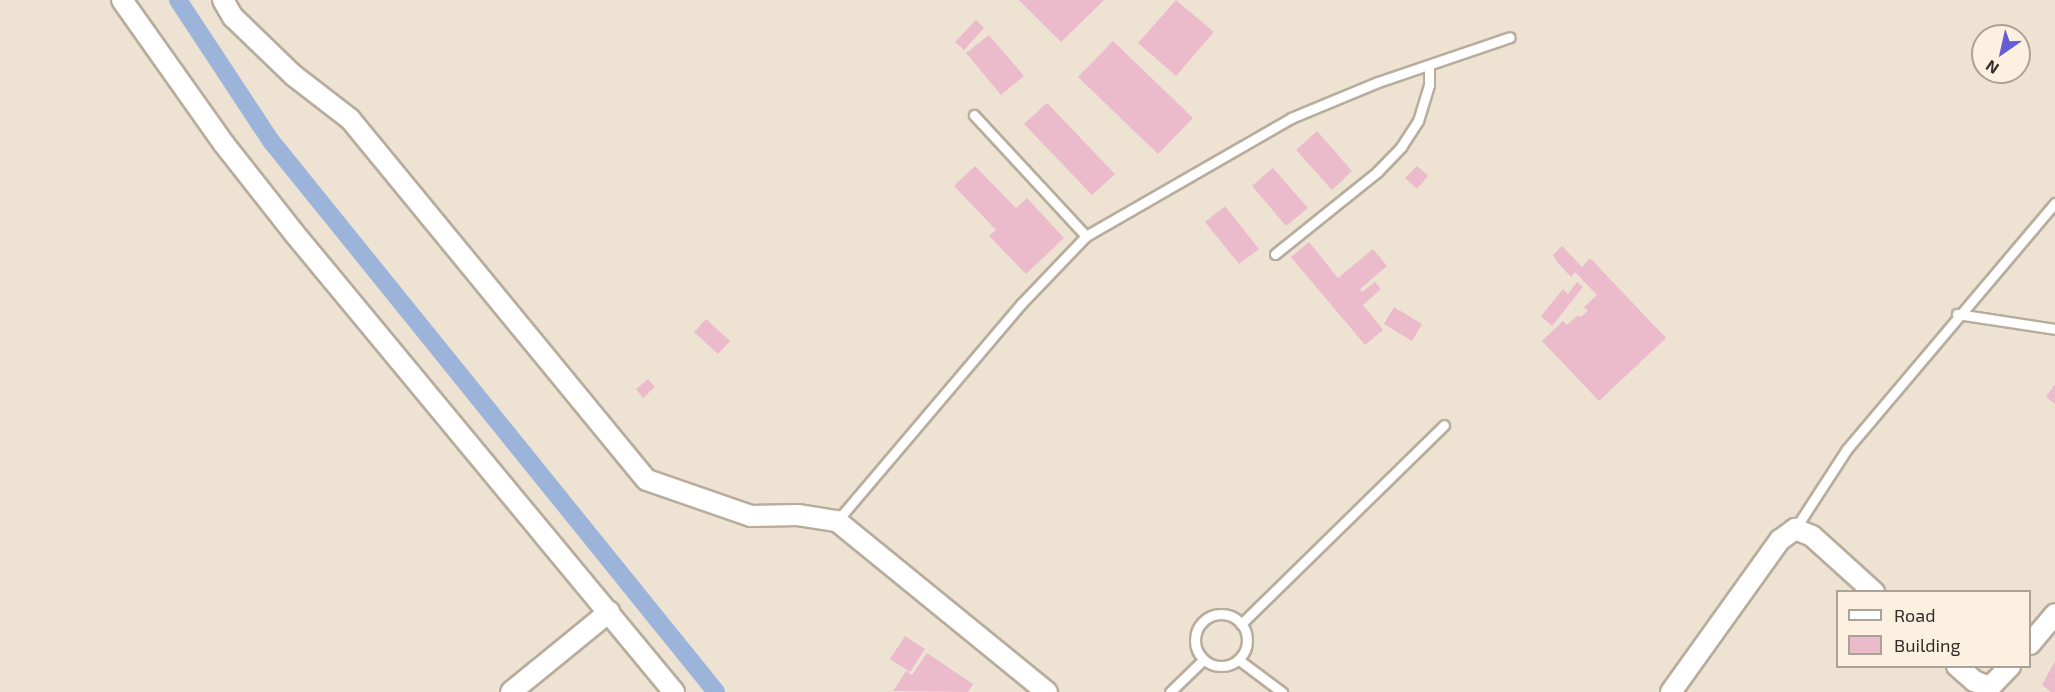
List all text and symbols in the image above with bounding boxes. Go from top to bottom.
north arrow [1971,24,2031,84]
text: N [1982,57,2002,79]
legend [1836,590,2031,668]
text: Road [1894,604,1935,626]
text: Building [1894,634,1961,656]

